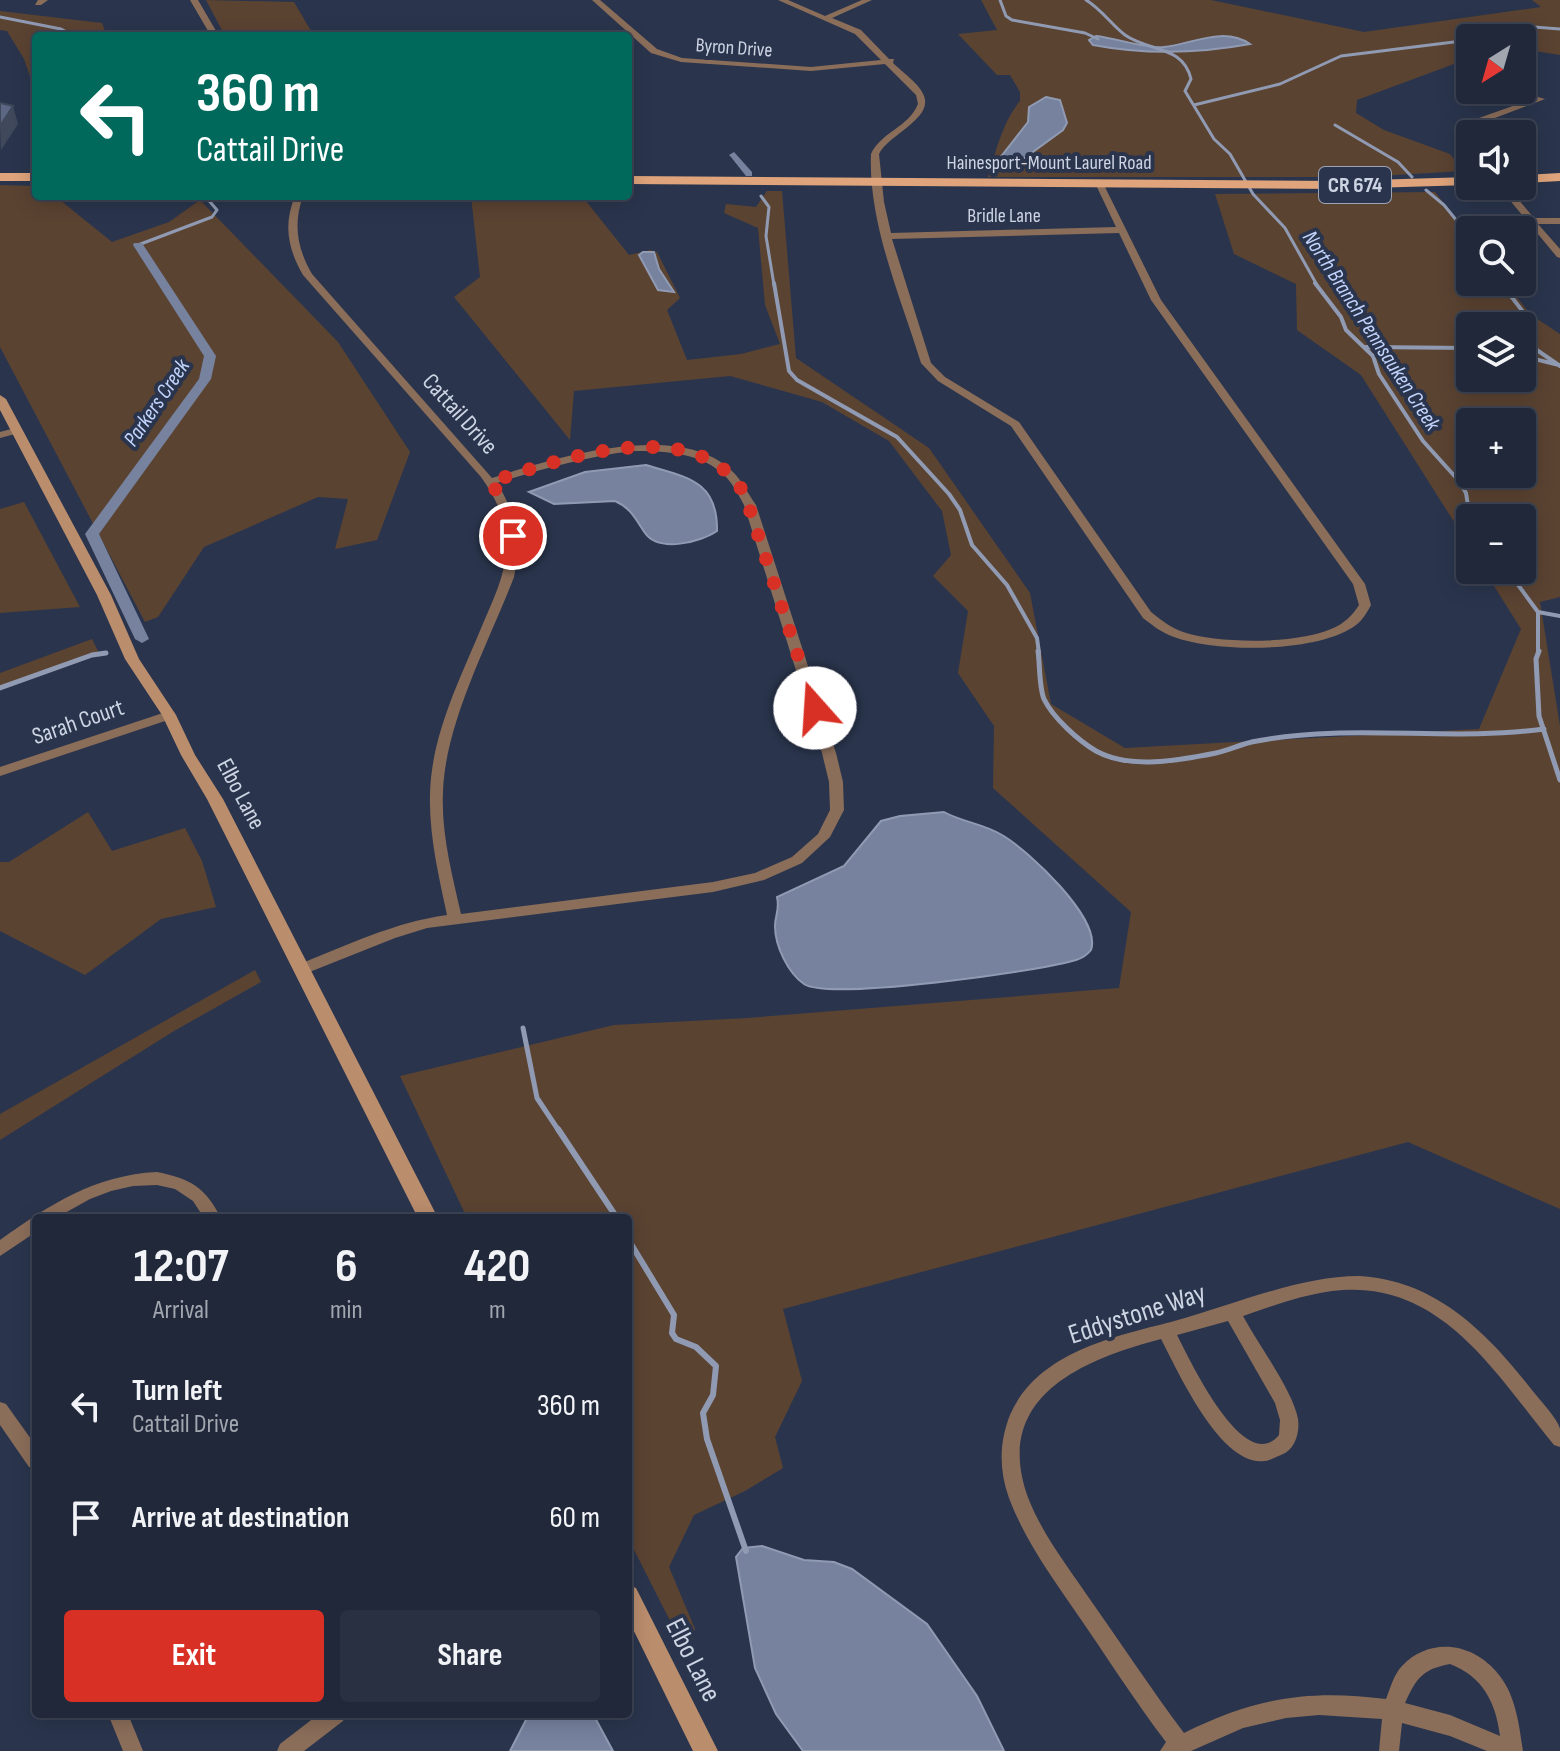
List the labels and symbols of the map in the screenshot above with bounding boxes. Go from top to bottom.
north arrow [1456,24,1536,104]
street label: Byron Drive [695,33,773,63]
street label: Hainesport-Mount Laurel Road [946,151,1152,175]
road number: CR 674 [1319,167,1391,203]
street label: Bridle Lane [967,204,1041,228]
water label: North Branch Pennsauken Creek [1296,226,1446,437]
water label: Parkers Creek [118,354,196,452]
street label: Cattail Drive [416,368,504,460]
pin [479,502,547,570]
position arrow [773,666,857,750]
street label: Sarah Court [28,693,128,751]
street label: Elbo Lane [210,754,272,834]
street label: Eddystone Way [1064,1276,1210,1352]
street label: Elbo Lane [658,1613,728,1707]

